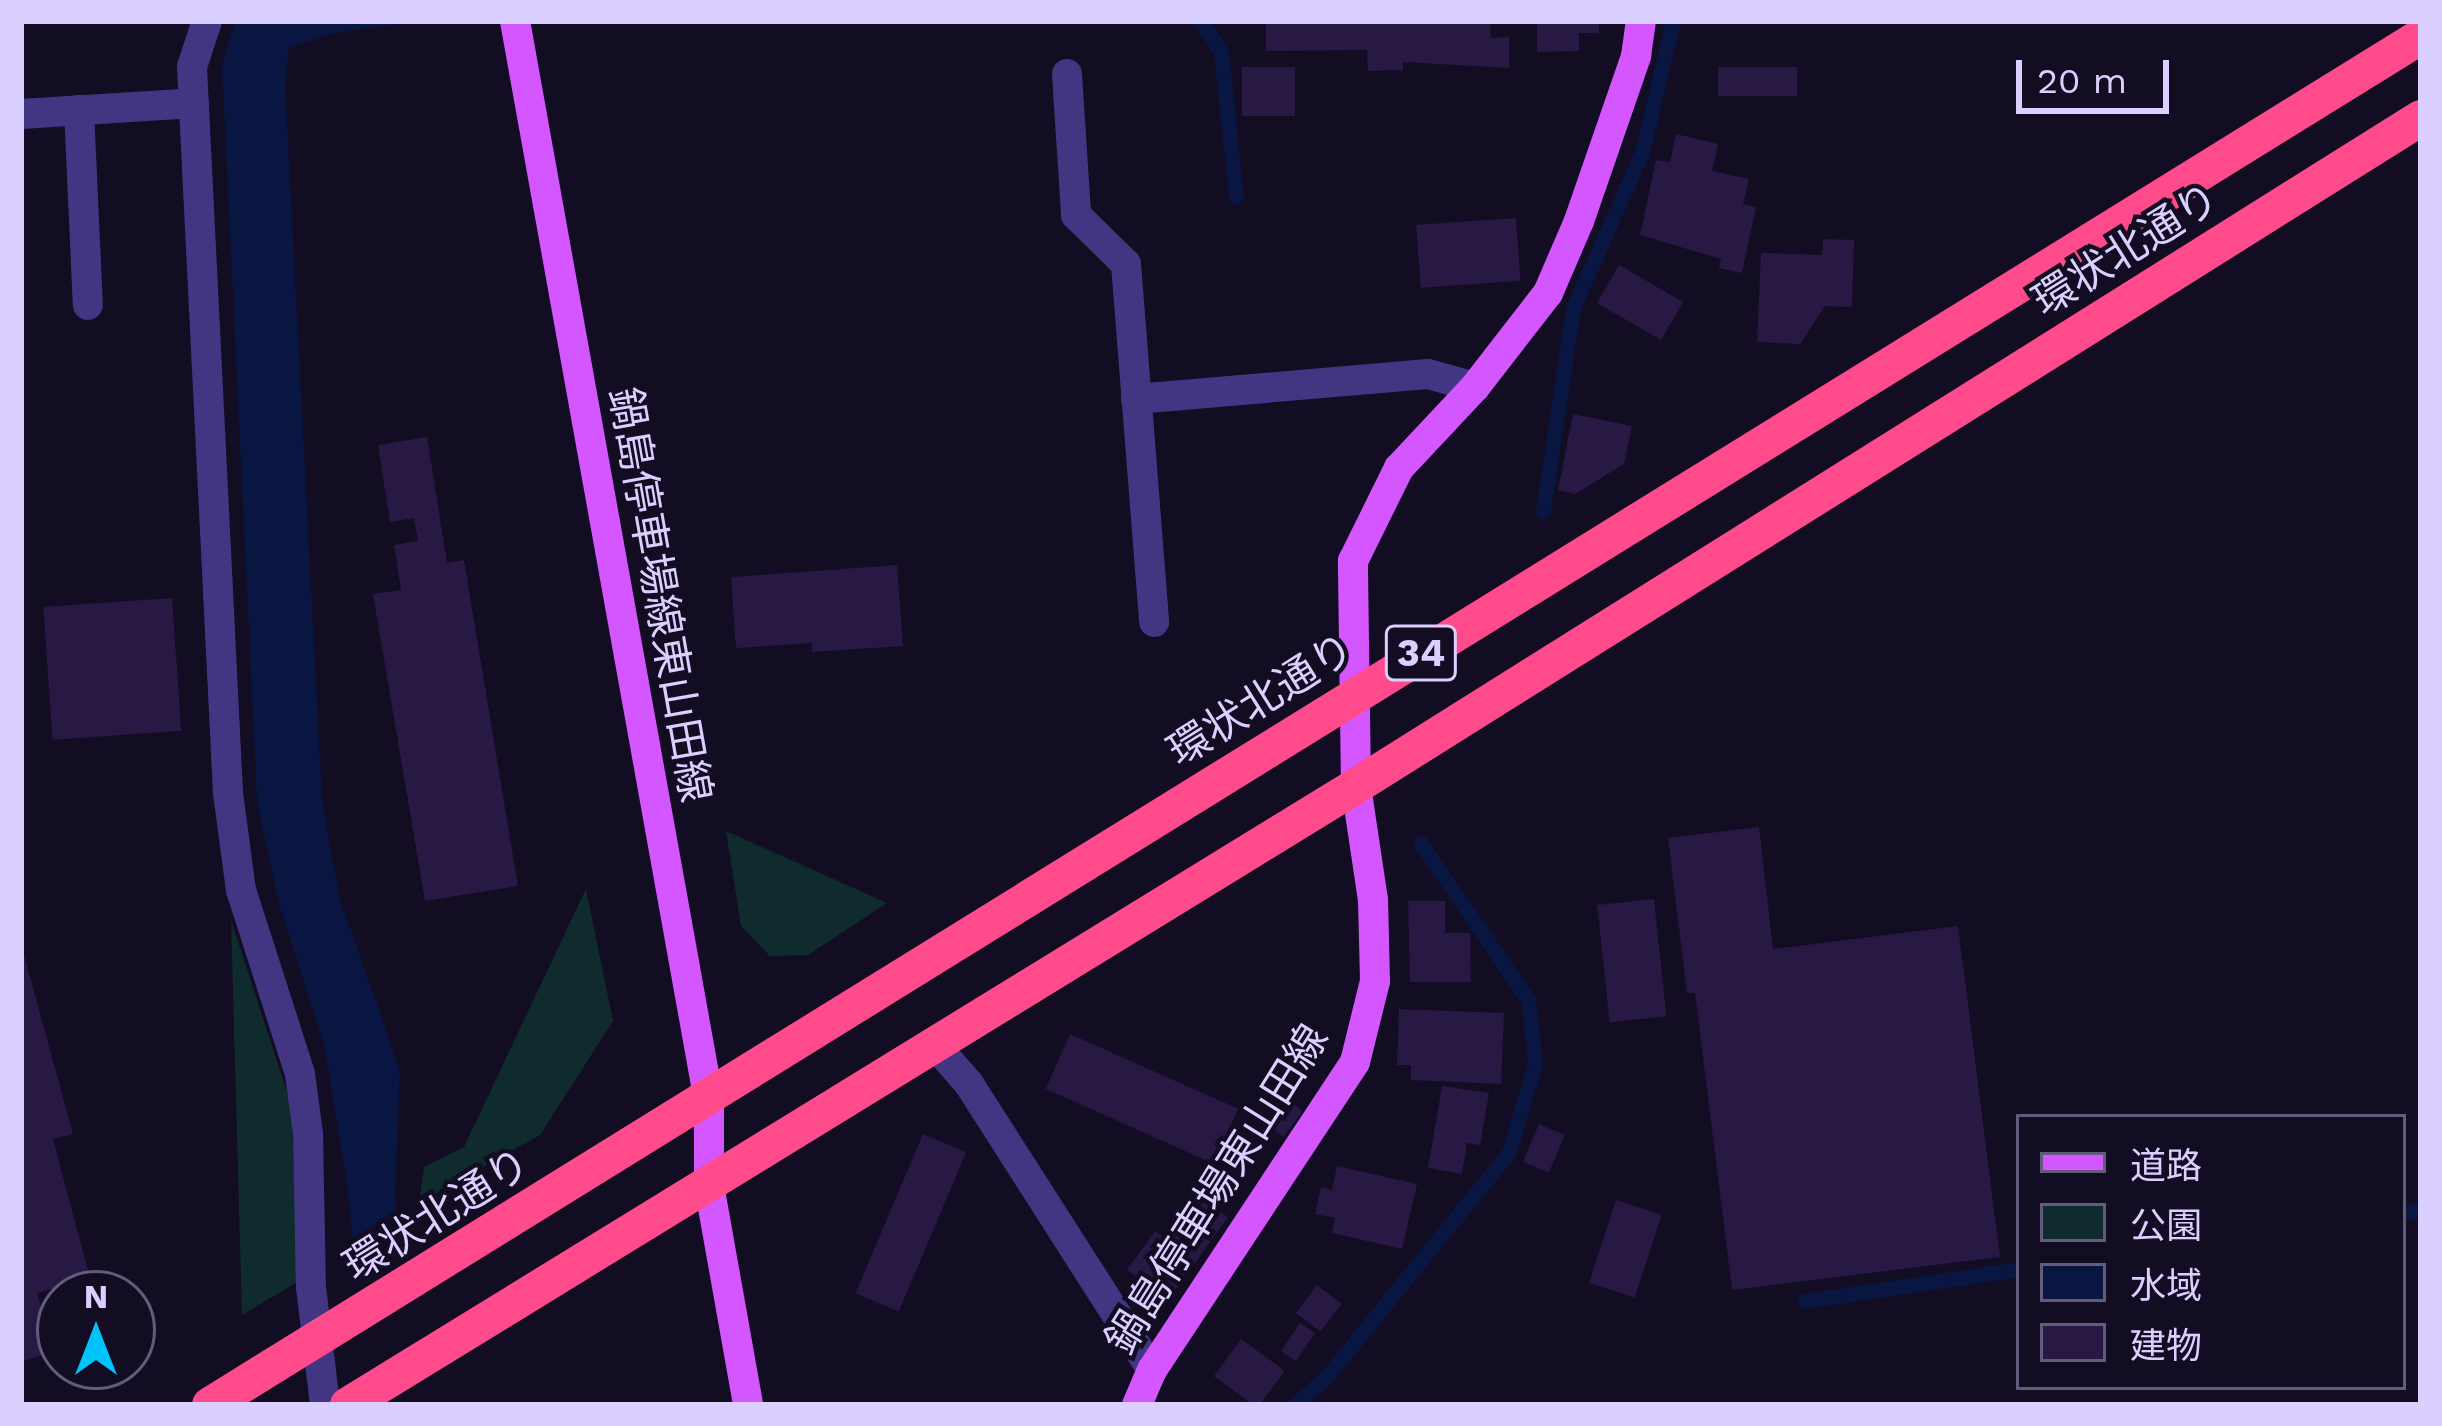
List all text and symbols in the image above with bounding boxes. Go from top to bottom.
scale bar [2022,36,2175,110]
text: 20 m [2037,60,2127,102]
street label: 環状北通り [2024,173,2228,327]
street label: 鍋島停車場線東山田線 [599,384,721,806]
road number: 34 [1382,620,1460,686]
street label: 環状北通り [1159,623,1363,777]
street label: 鍋島停車場東山田線 [1095,1015,1339,1363]
legend [2016,1114,2406,1390]
street label: 環状北通り [335,1138,539,1292]
text: 道路 [2130,1145,2202,1187]
text: 公園 [2130,1205,2202,1247]
text: 水域 [2130,1265,2202,1307]
north arrow [36,1270,156,1390]
text: N [84,1277,108,1316]
text: 建物 [2130,1325,2202,1367]

